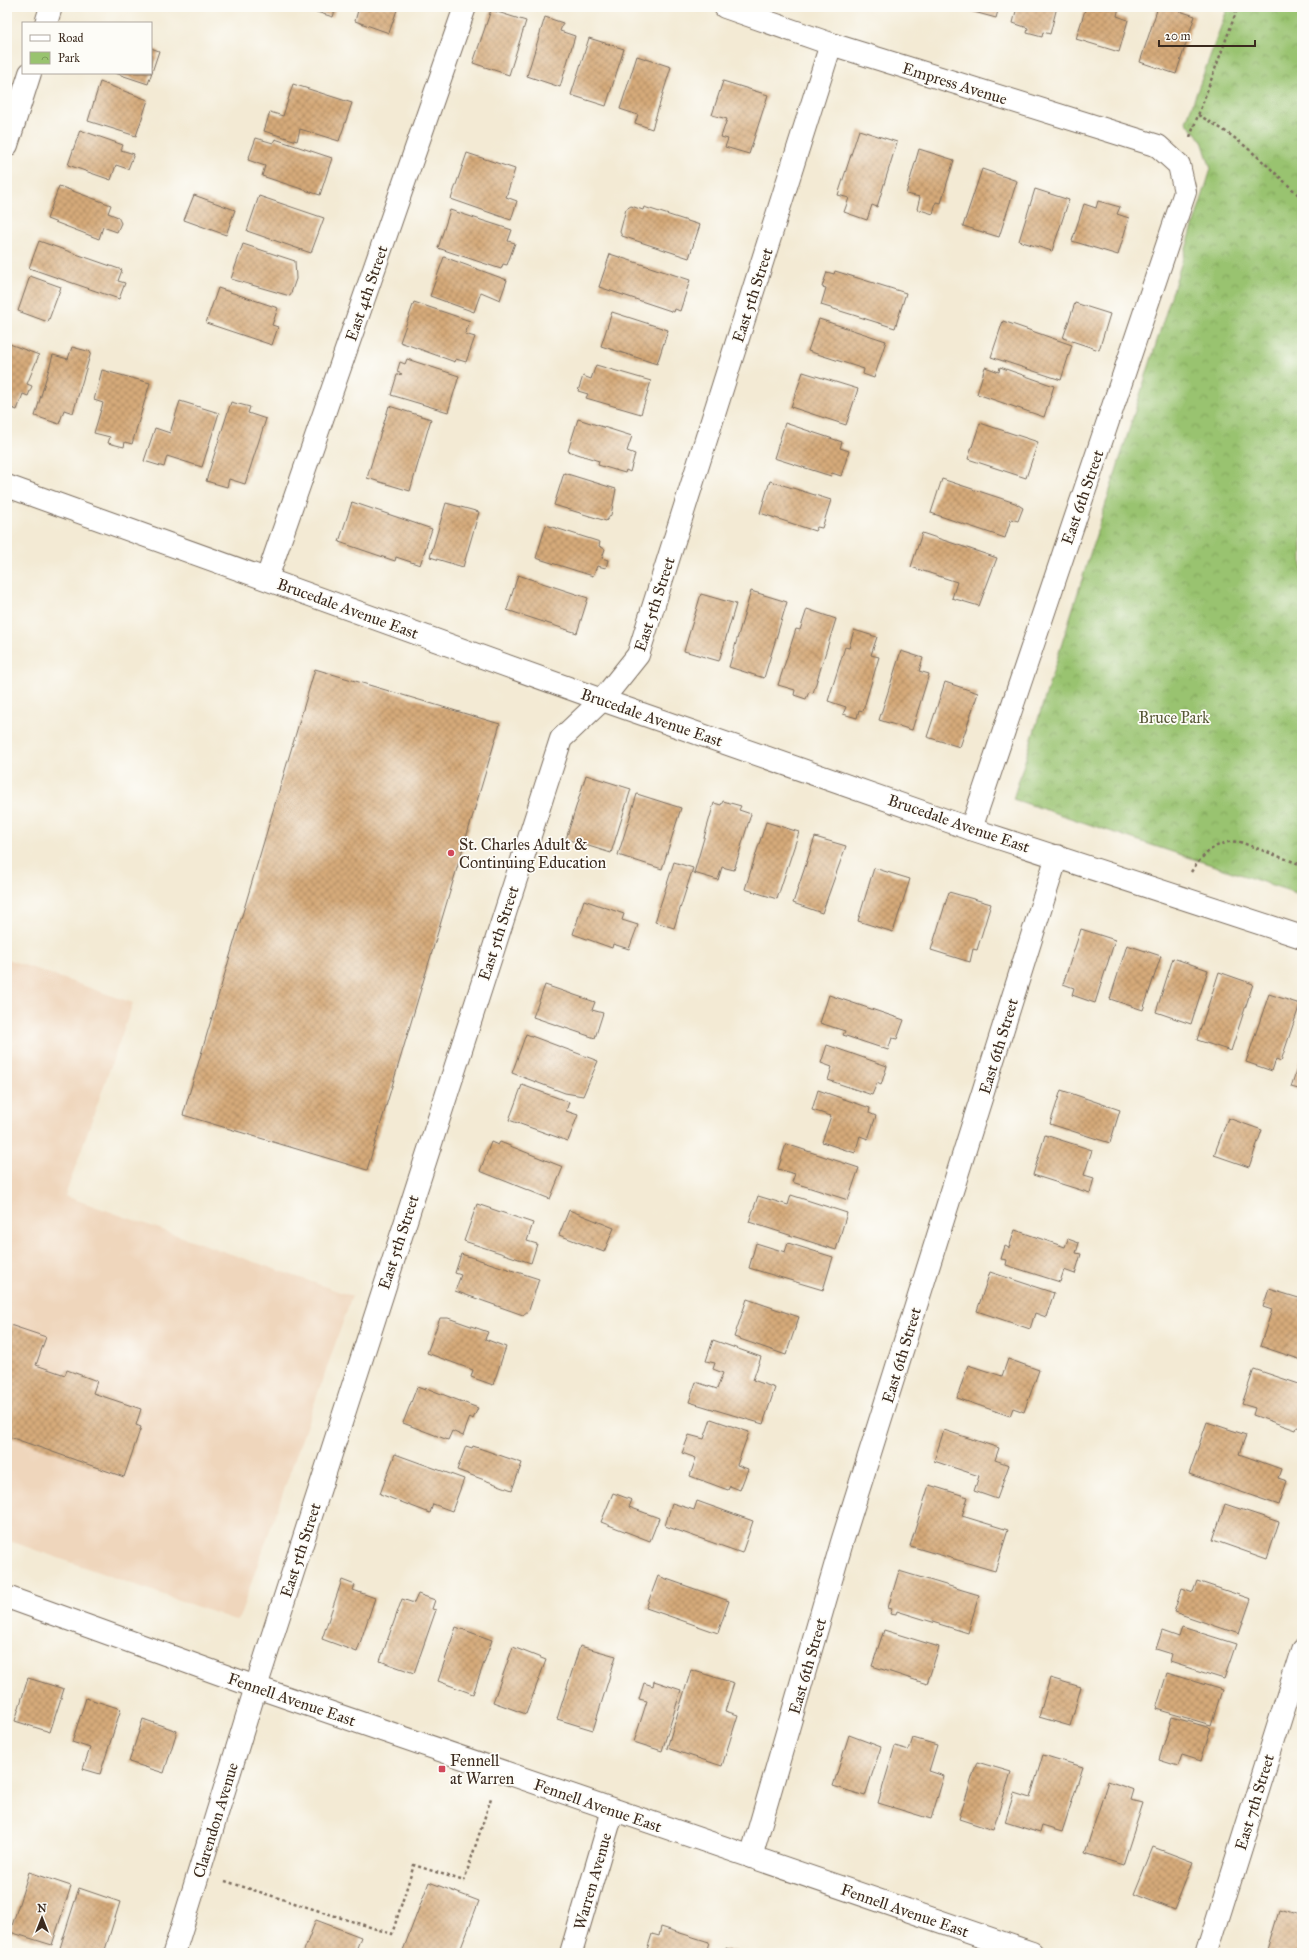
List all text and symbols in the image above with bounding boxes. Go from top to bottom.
legend [22,22,152,74]
scale bar [1159,22,1255,48]
text: 20 m [1165,29,1191,43]
text: Road [58,31,84,45]
text: Park [58,51,80,65]
street label: Empress Avenue [900,59,1010,109]
street label: East 4th Street [341,243,392,343]
street label: East 5th Street [728,245,777,345]
street label: East 6th Street [1057,447,1108,547]
street label: East 5th Street [630,554,679,654]
street label: Brucedale Avenue East [275,574,421,643]
street label: Brucedale Avenue East [578,684,726,751]
park label: Bruce Park [1139,708,1210,727]
street label: Brucedale Avenue East [885,790,1033,857]
place label: St. Charles Adult & Continuing Education [459,835,606,873]
marker: St. Charles Adult & Continuing Education [446,848,456,858]
street label: East 5th Street [474,883,523,983]
street label: East 6th Street [975,996,1022,1096]
street label: East 5th Street [374,1192,423,1292]
street label: East 6th Street [878,1305,925,1405]
street label: East 5th Street [276,1500,325,1600]
street label: East 6th Street [785,1616,830,1716]
street label: Fennell Avenue East [225,1669,359,1730]
place label: Fennell at Warren [450,1751,515,1788]
street label: East 7th Street [1231,1751,1278,1852]
street label: Clarendon Avenue [189,1760,242,1880]
marker: Fennell at Warren [437,1764,447,1774]
street label: Fennell Avenue East [531,1775,665,1836]
street label: Warren Avenue [570,1830,615,1932]
street label: Fennell Avenue East [838,1880,972,1941]
north arrow [22,1898,62,1938]
text: N [37,1902,47,1915]

